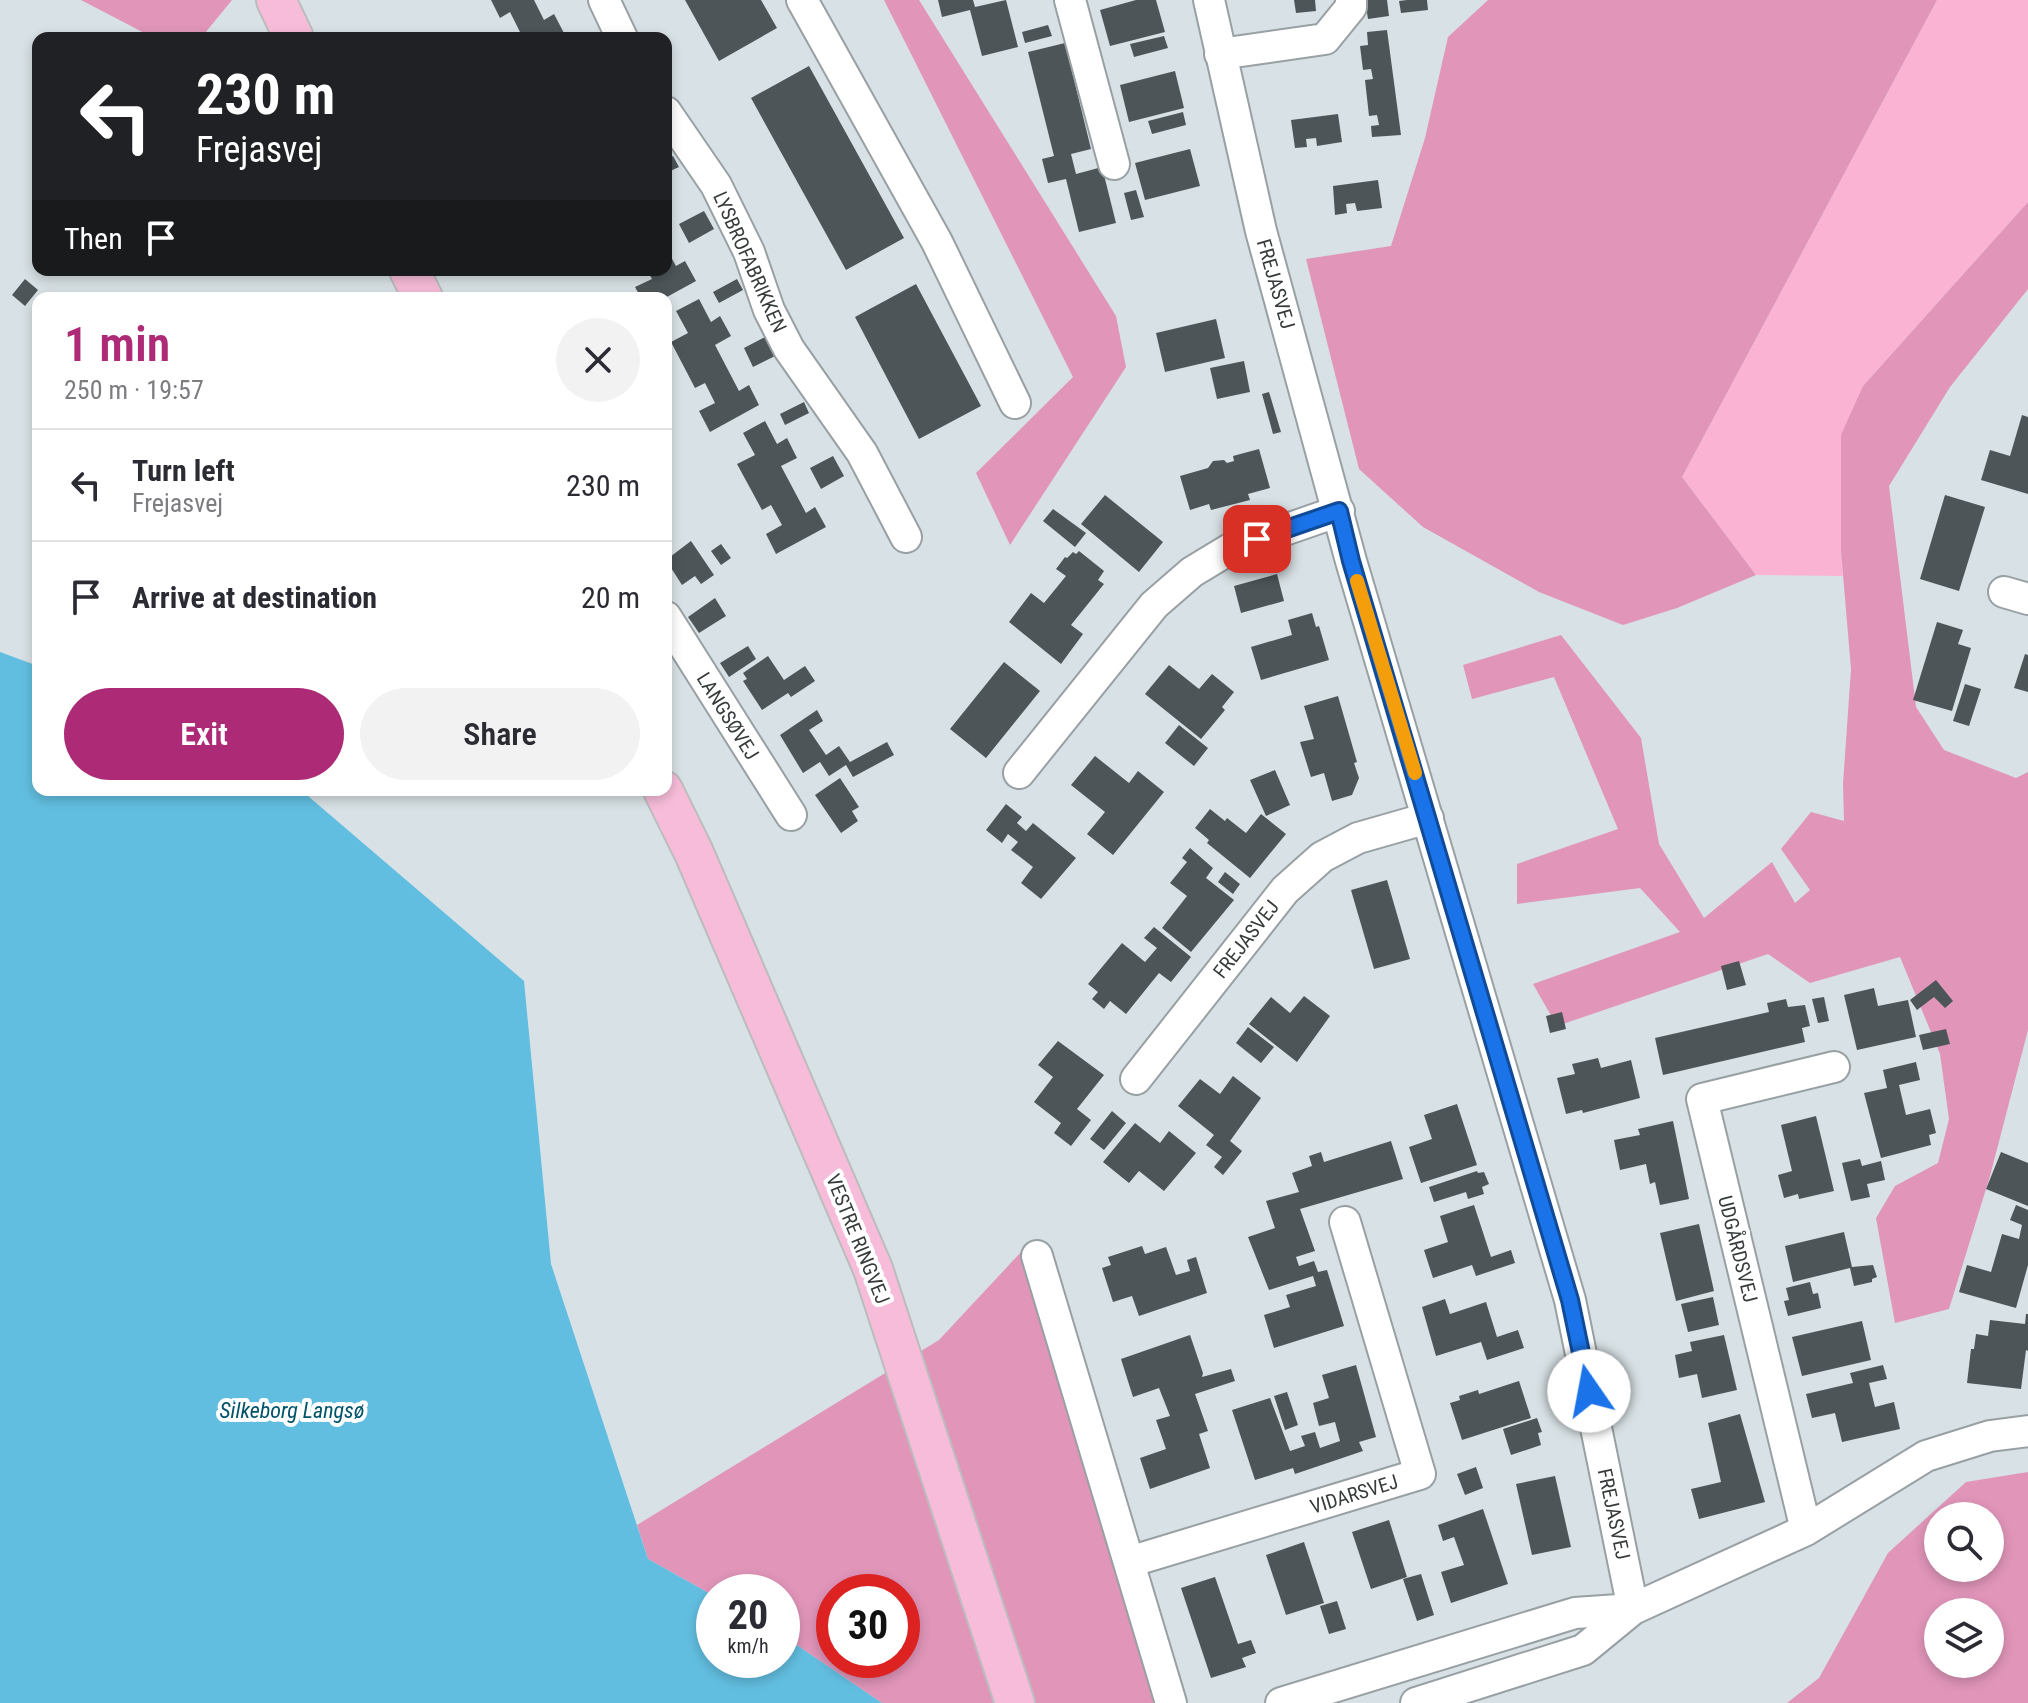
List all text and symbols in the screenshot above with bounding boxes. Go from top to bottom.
text: 230 m [196,62,335,128]
icon: left [64,64,168,168]
text: Frejasvej [196,129,322,171]
street label: LYSBROFABRIKKEN [708,188,792,336]
icon: arrive [139,216,183,260]
text: Then [64,221,123,256]
street label: FREJASVEJ [1252,236,1300,332]
text: 1 min [64,316,170,373]
button: close [556,318,640,402]
text: 250 m · 19:57 [64,375,204,405]
text: Turn left [132,453,235,488]
icon: left [64,463,108,507]
text: 230 m [566,468,640,503]
text: Frejasvej [132,488,223,518]
pin [1223,505,1291,573]
icon: arrive [1235,517,1279,561]
icon: arrive [64,575,108,619]
text: Arrive at destination [132,580,377,615]
text: 20 m [581,580,640,615]
street label: LANGSØVEJ [692,668,764,764]
button: Exit [64,688,344,780]
button: Share [360,688,640,780]
street label: FREJASVEJ [1208,895,1284,983]
street label: VESTRE RINGVEJ [821,1171,895,1307]
street label: UDGÅRDSVEJ [1713,1193,1763,1305]
position arrow [1547,1349,1631,1433]
water label: Silkeborg Langsø [220,1398,365,1423]
street label: FREJASVEJ [1593,1466,1635,1562]
street label: VIDARSVEJ [1307,1469,1401,1519]
map controls [1924,1502,2004,1678]
button: search [1924,1502,2004,1582]
speed limit sign: 30 [816,1574,920,1678]
text: 20 [728,1592,768,1639]
button: layers [1924,1598,2004,1678]
text: km/h [727,1634,769,1658]

